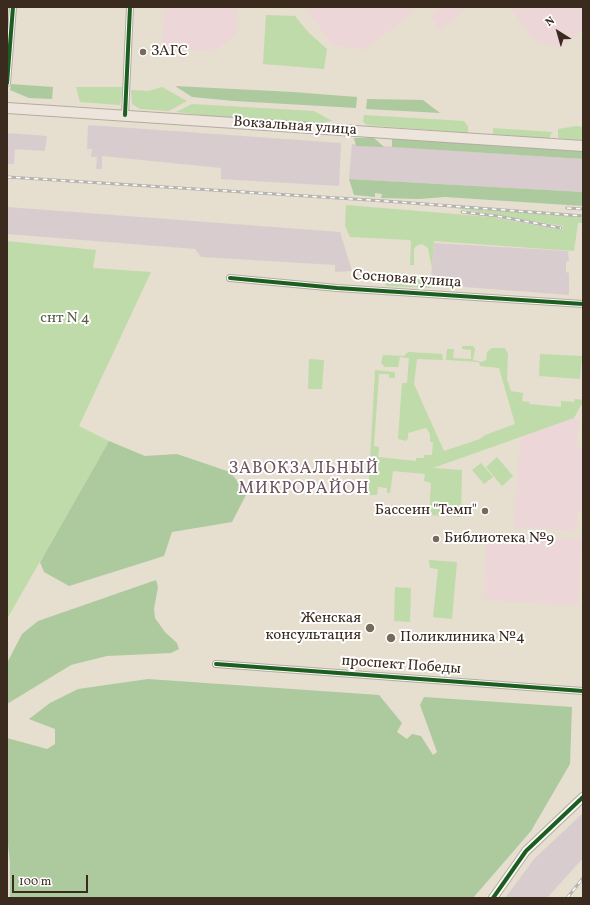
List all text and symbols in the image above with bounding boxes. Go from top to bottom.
north arrow [538,12,578,52]
text: N [543,14,558,30]
place label: ЗАГС [151,43,188,61]
marker: ЗАГС [138,47,148,57]
street label: Вокзальная улица [233,114,357,140]
street label: Сосновая улица [352,267,462,293]
park label: снт N 4 [40,310,90,328]
district label: ЗАВОКЗАЛЬНЫЙ МИКРОРАЙОН [229,460,379,500]
place label: Бассеин "Темп" [375,502,477,520]
marker: Бассеин "Темп" [480,506,490,516]
place label: Библиотека №9 [444,530,554,548]
marker: Библиотека №9 [431,534,441,544]
place label: Женская консультация [265,610,361,645]
marker: Женская консультация [364,622,376,634]
place label: Поликлиника №4 [400,629,525,647]
marker: Поликлиника №4 [385,632,397,644]
street label: проспект Победы [341,653,461,679]
scale bar [14,867,90,893]
text: 100 m [19,874,51,890]

